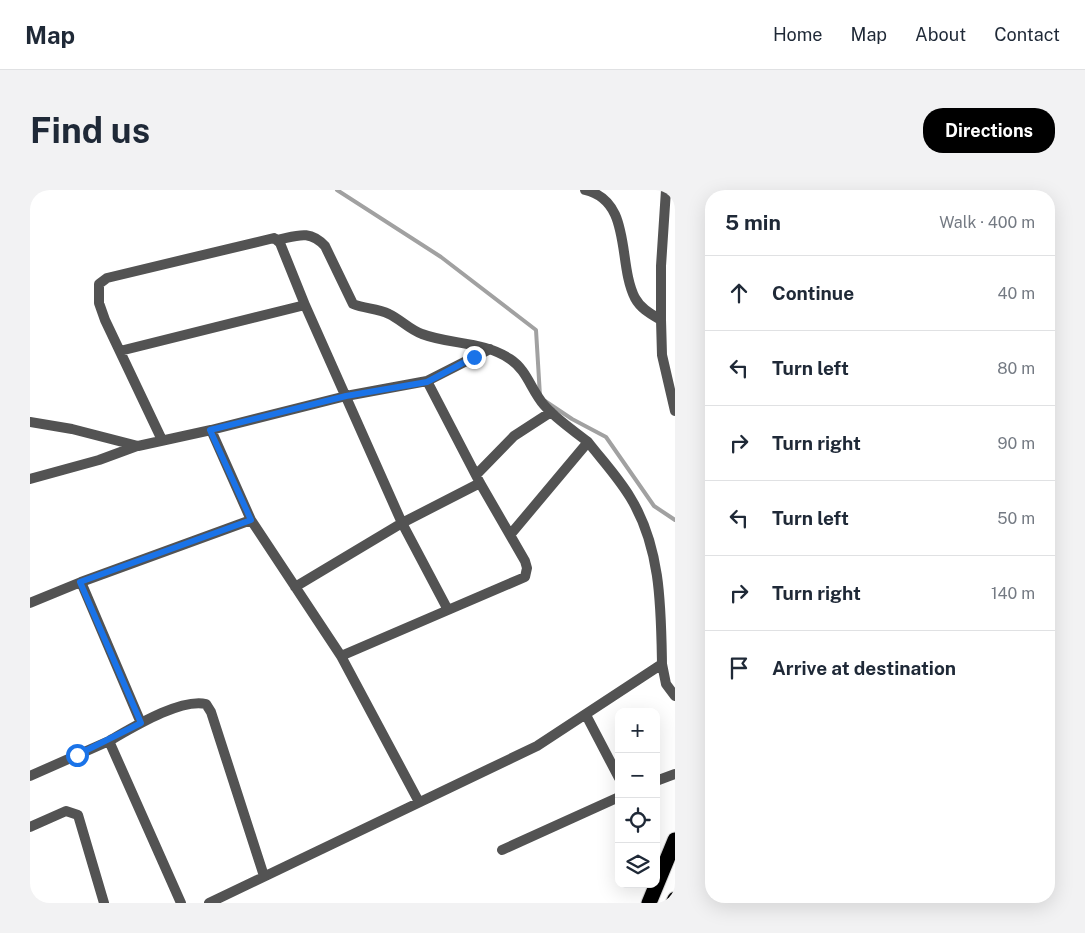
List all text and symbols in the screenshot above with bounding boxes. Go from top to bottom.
text: Map [25,21,75,49]
text: Home [773,24,823,45]
text: Map [851,24,887,45]
text: About [915,24,966,45]
text: Contact [994,24,1060,45]
button: Directions [923,108,1055,153]
text: Find us [30,110,150,151]
text: 5 min [725,210,781,235]
text: Walk · 400 m [939,213,1035,232]
icon: ahead [725,279,753,307]
text: Continue [772,282,854,304]
text: 40 m [997,284,1035,303]
route end [463,346,486,369]
icon: left [725,354,753,382]
text: Turn left [772,357,849,379]
text: 80 m [997,359,1035,378]
icon: right [725,429,753,457]
text: Turn right [772,432,861,454]
text: 90 m [998,434,1035,453]
icon: left [725,504,753,532]
text: Turn left [772,507,849,529]
text: 50 m [997,509,1035,528]
icon: right [725,579,753,607]
text: Turn right [772,582,861,604]
text: 140 m [991,584,1035,603]
icon: arrive [725,654,753,682]
text: Arrive at destination [772,657,956,679]
map controls [615,708,660,888]
button: + [615,708,660,753]
route start [66,744,89,767]
button: − [615,753,660,798]
button: locate [615,798,660,843]
button: layers [615,843,660,888]

